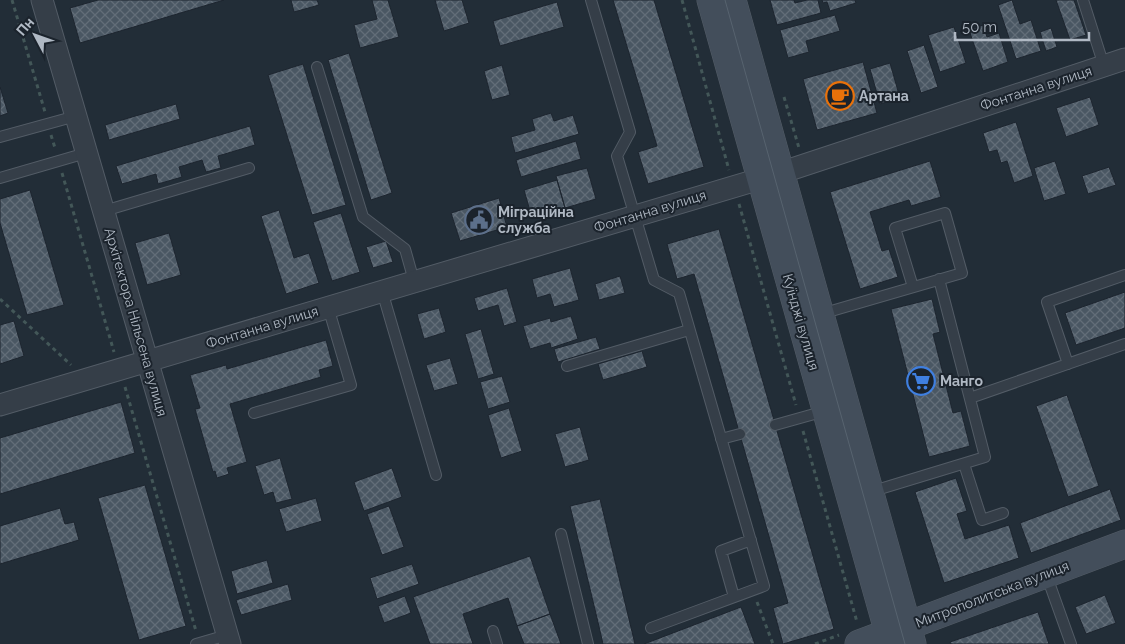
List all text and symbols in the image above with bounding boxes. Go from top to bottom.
north arrow [10,10,60,60]
scale bar [955,10,1089,42]
text: Пн [13,14,37,39]
text: 50 m [962,18,997,36]
street label: Фонтанна вулиця [978,62,1094,114]
cafe icon: Артана [825,81,855,111]
place label: Артана [859,88,909,104]
street label: Фонтанна вулиця [592,186,708,236]
place label: Міграційна служба [498,204,574,236]
public building icon: Міграційна служба [464,205,494,235]
street label: Архітектора Нільсена вулиця [101,226,171,418]
street label: Куїнджі вулиця [780,272,822,372]
street label: Фонтанна вулиця [204,302,320,352]
supermarket icon: Манго [906,366,936,396]
place label: Манго [940,373,983,389]
street label: Митрополитська вулиця [913,557,1071,631]

